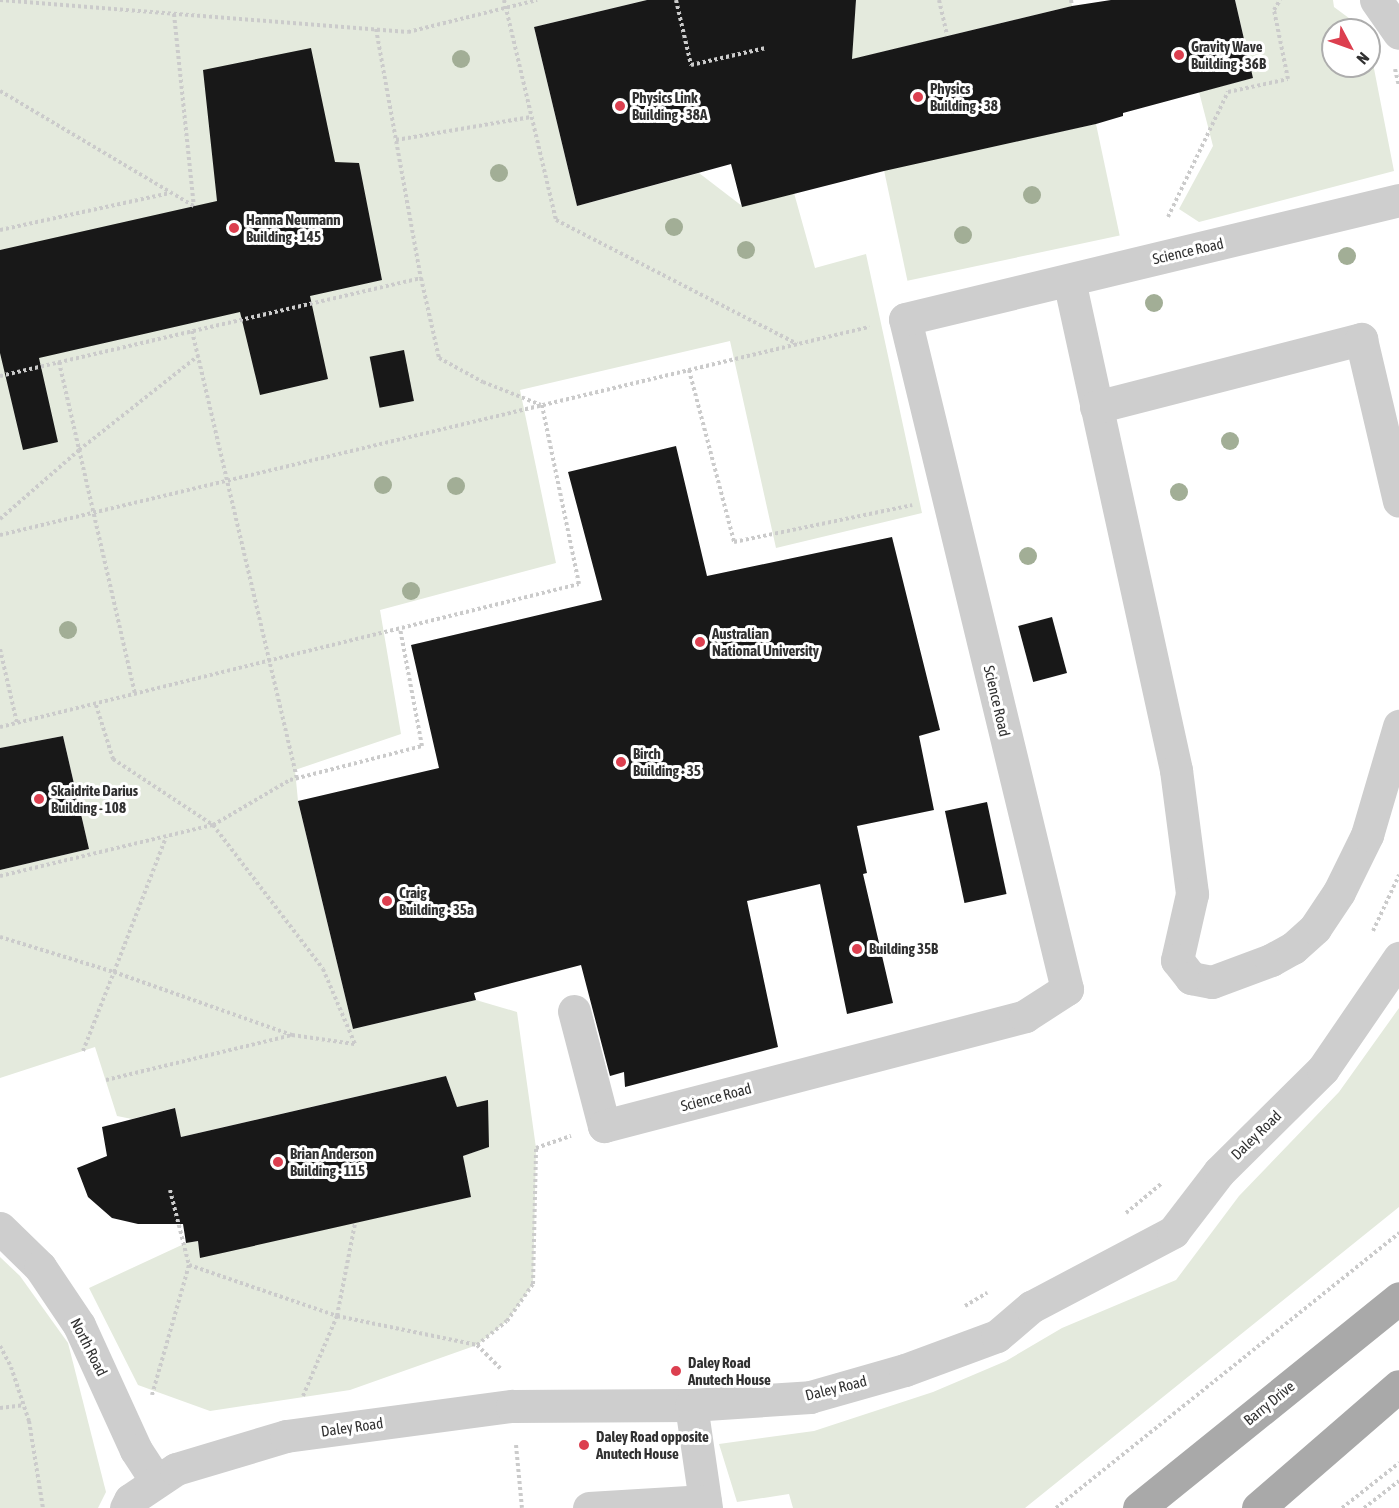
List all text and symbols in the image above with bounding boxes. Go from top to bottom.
north arrow [1321,18,1381,78]
place label: Gravity Wave Building - 36B [1191,37,1266,72]
marker: Gravity Wave Building - 36B [1172,48,1186,62]
text: N [1353,49,1373,68]
place label: Physics Building - 38 [930,79,998,114]
place label: Physics Link Building - 38A [632,88,707,123]
marker: Physics Building - 38 [911,90,925,104]
marker: Physics Link Building - 38A [613,99,627,113]
place label: Hanna Neumann Building - 145 [246,210,340,245]
marker: Hanna Neumann Building - 145 [227,221,241,235]
street label: Science Road [1151,234,1225,268]
place label: Australian National University [712,624,819,659]
marker: Australian National University [693,635,707,649]
street label: Science Road [980,664,1014,738]
place label: Birch Building - 35 [633,744,701,779]
marker: Birch Building - 35 [614,755,628,769]
place label: Skaidrite Darius Building - 108 [51,781,138,816]
marker: Skaidrite Darius Building - 108 [32,792,46,806]
place label: Craig Building - 35a [399,883,474,918]
marker: Craig Building - 35a [380,894,394,908]
place label: Building 35B [869,940,938,958]
marker: Building 35B [850,942,864,956]
street label: Science Road [679,1079,753,1115]
street label: Daley Road [1227,1107,1285,1163]
place label: Brian Anderson Building - 115 [290,1144,374,1179]
marker: Brian Anderson Building - 115 [271,1155,285,1169]
street label: North Road [67,1315,111,1379]
place label: Daley Road Anutech House [688,1353,771,1388]
marker: Daley Road Anutech House [669,1364,683,1378]
street label: Daley Road [803,1372,869,1404]
street label: Barry Drive [1240,1377,1298,1429]
street label: Daley Road [320,1414,384,1440]
place label: Daley Road opposite Anutech House [596,1427,709,1462]
marker: Daley Road opposite Anutech House [577,1438,591,1452]

